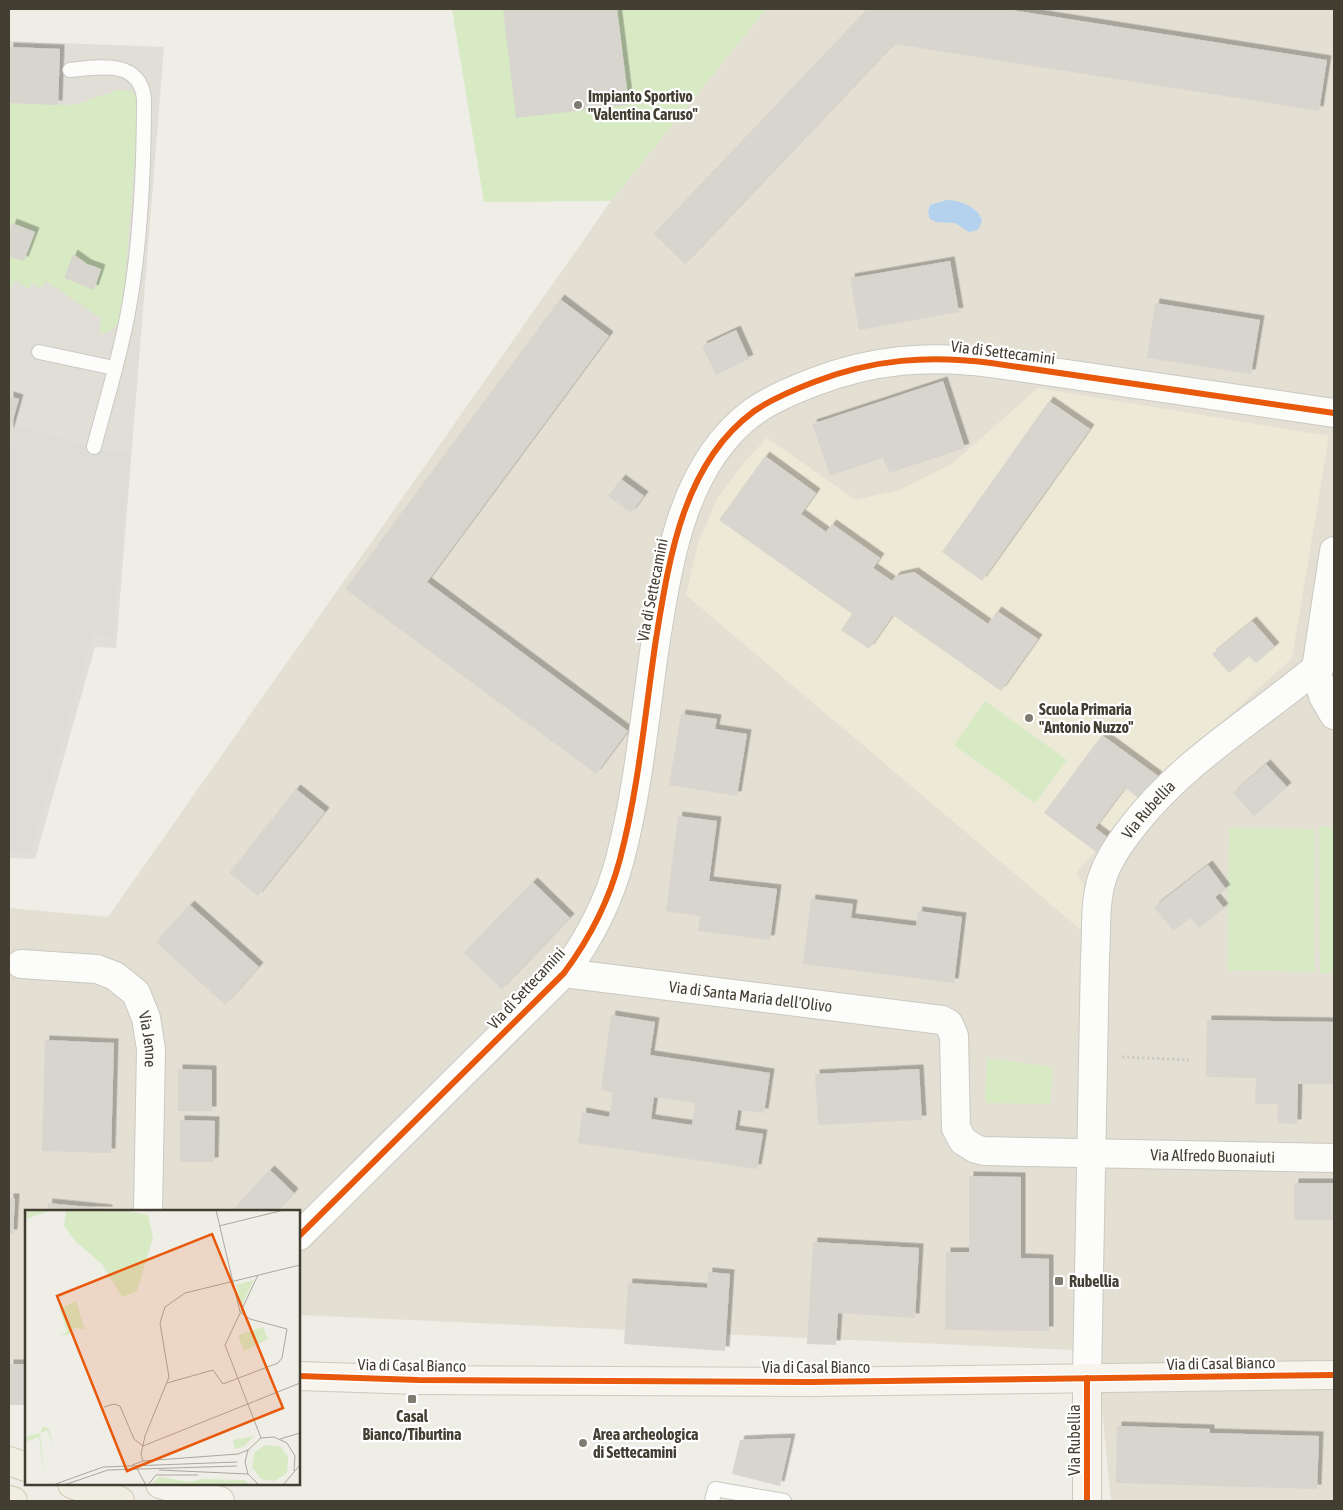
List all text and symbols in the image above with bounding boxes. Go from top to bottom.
place label: Impianto Sportivo "Valentina Caruso" [588,87,698,123]
marker: Impianto Sportivo "Valentina Caruso" [572,99,584,111]
street label: Via di Settecamini [950,337,1056,367]
street label: Via di Settecamini [633,537,671,643]
place label: Scuola Primaria "Antonio Nuzzo" [1039,700,1134,736]
marker: Scuola Primaria "Antonio Nuzzo" [1023,712,1035,724]
street label: Via Rubellia [1118,776,1179,842]
street label: Via di Settecamini [484,944,568,1032]
street label: Via di Santa Maria dell'Olivo [668,977,833,1015]
street label: Via Jenne [135,1009,160,1068]
street label: Via Alfredo Buonaiuti [1150,1145,1275,1166]
inset map [25,1210,300,1485]
place label: Rubellia [1069,1272,1119,1290]
marker: Rubellia [1053,1275,1065,1287]
street label: Via di Casal Bianco [1167,1353,1275,1373]
street label: Via di Casal Bianco [358,1355,466,1375]
street label: Via di Casal Bianco [762,1358,870,1376]
marker: Casal Bianco/Tiburtina [406,1393,418,1405]
street label: Via Rubellia [1065,1404,1083,1476]
place label: Casal Bianco/Tiburtina [362,1407,462,1443]
place label: Area archeologica di Settecamini [592,1425,699,1461]
marker: Area archeologica di Settecamini [577,1437,589,1449]

